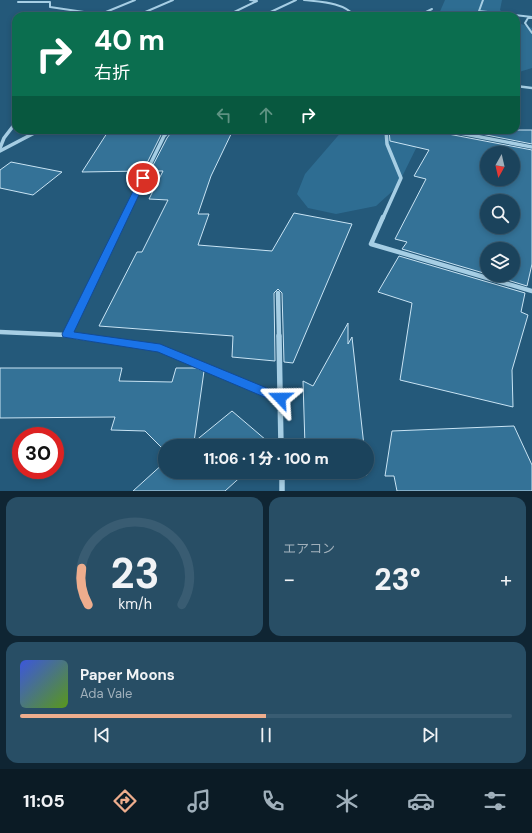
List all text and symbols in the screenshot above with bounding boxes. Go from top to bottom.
text: 40 m [94,22,165,59]
icon: right [28,28,80,80]
text: 右折 [94,61,130,85]
icon: left [213,104,235,126]
icon: ahead [255,104,277,126]
icon: right [297,104,319,126]
north arrow [480,146,520,186]
map controls [480,146,520,282]
pin [126,161,160,195]
icon: arrive [132,167,154,189]
button: search [480,194,520,234]
button: layers [480,242,520,282]
position arrow [259,377,301,419]
speed limit sign: 30 [12,427,64,479]
text: 11:06 · 1 分 · 100 m [203,449,329,469]
text: エアコン [283,540,335,557]
text: 23 [110,546,159,600]
text: 23° [374,560,421,599]
text: − [283,565,295,594]
text: + [500,565,512,594]
text: km/h [118,594,151,612]
text: Paper Moons [80,665,175,685]
text: Ada Vale [80,685,132,702]
icon: previous [91,724,113,746]
icon: pause [255,724,277,746]
icon: next [419,724,441,746]
icon: directions [111,787,139,815]
icon: music [185,787,213,815]
icon: phone [259,787,287,815]
icon: climate [333,787,361,815]
icon: car [407,787,435,815]
icon: filters [481,787,509,815]
text: 11:05 [23,789,65,813]

